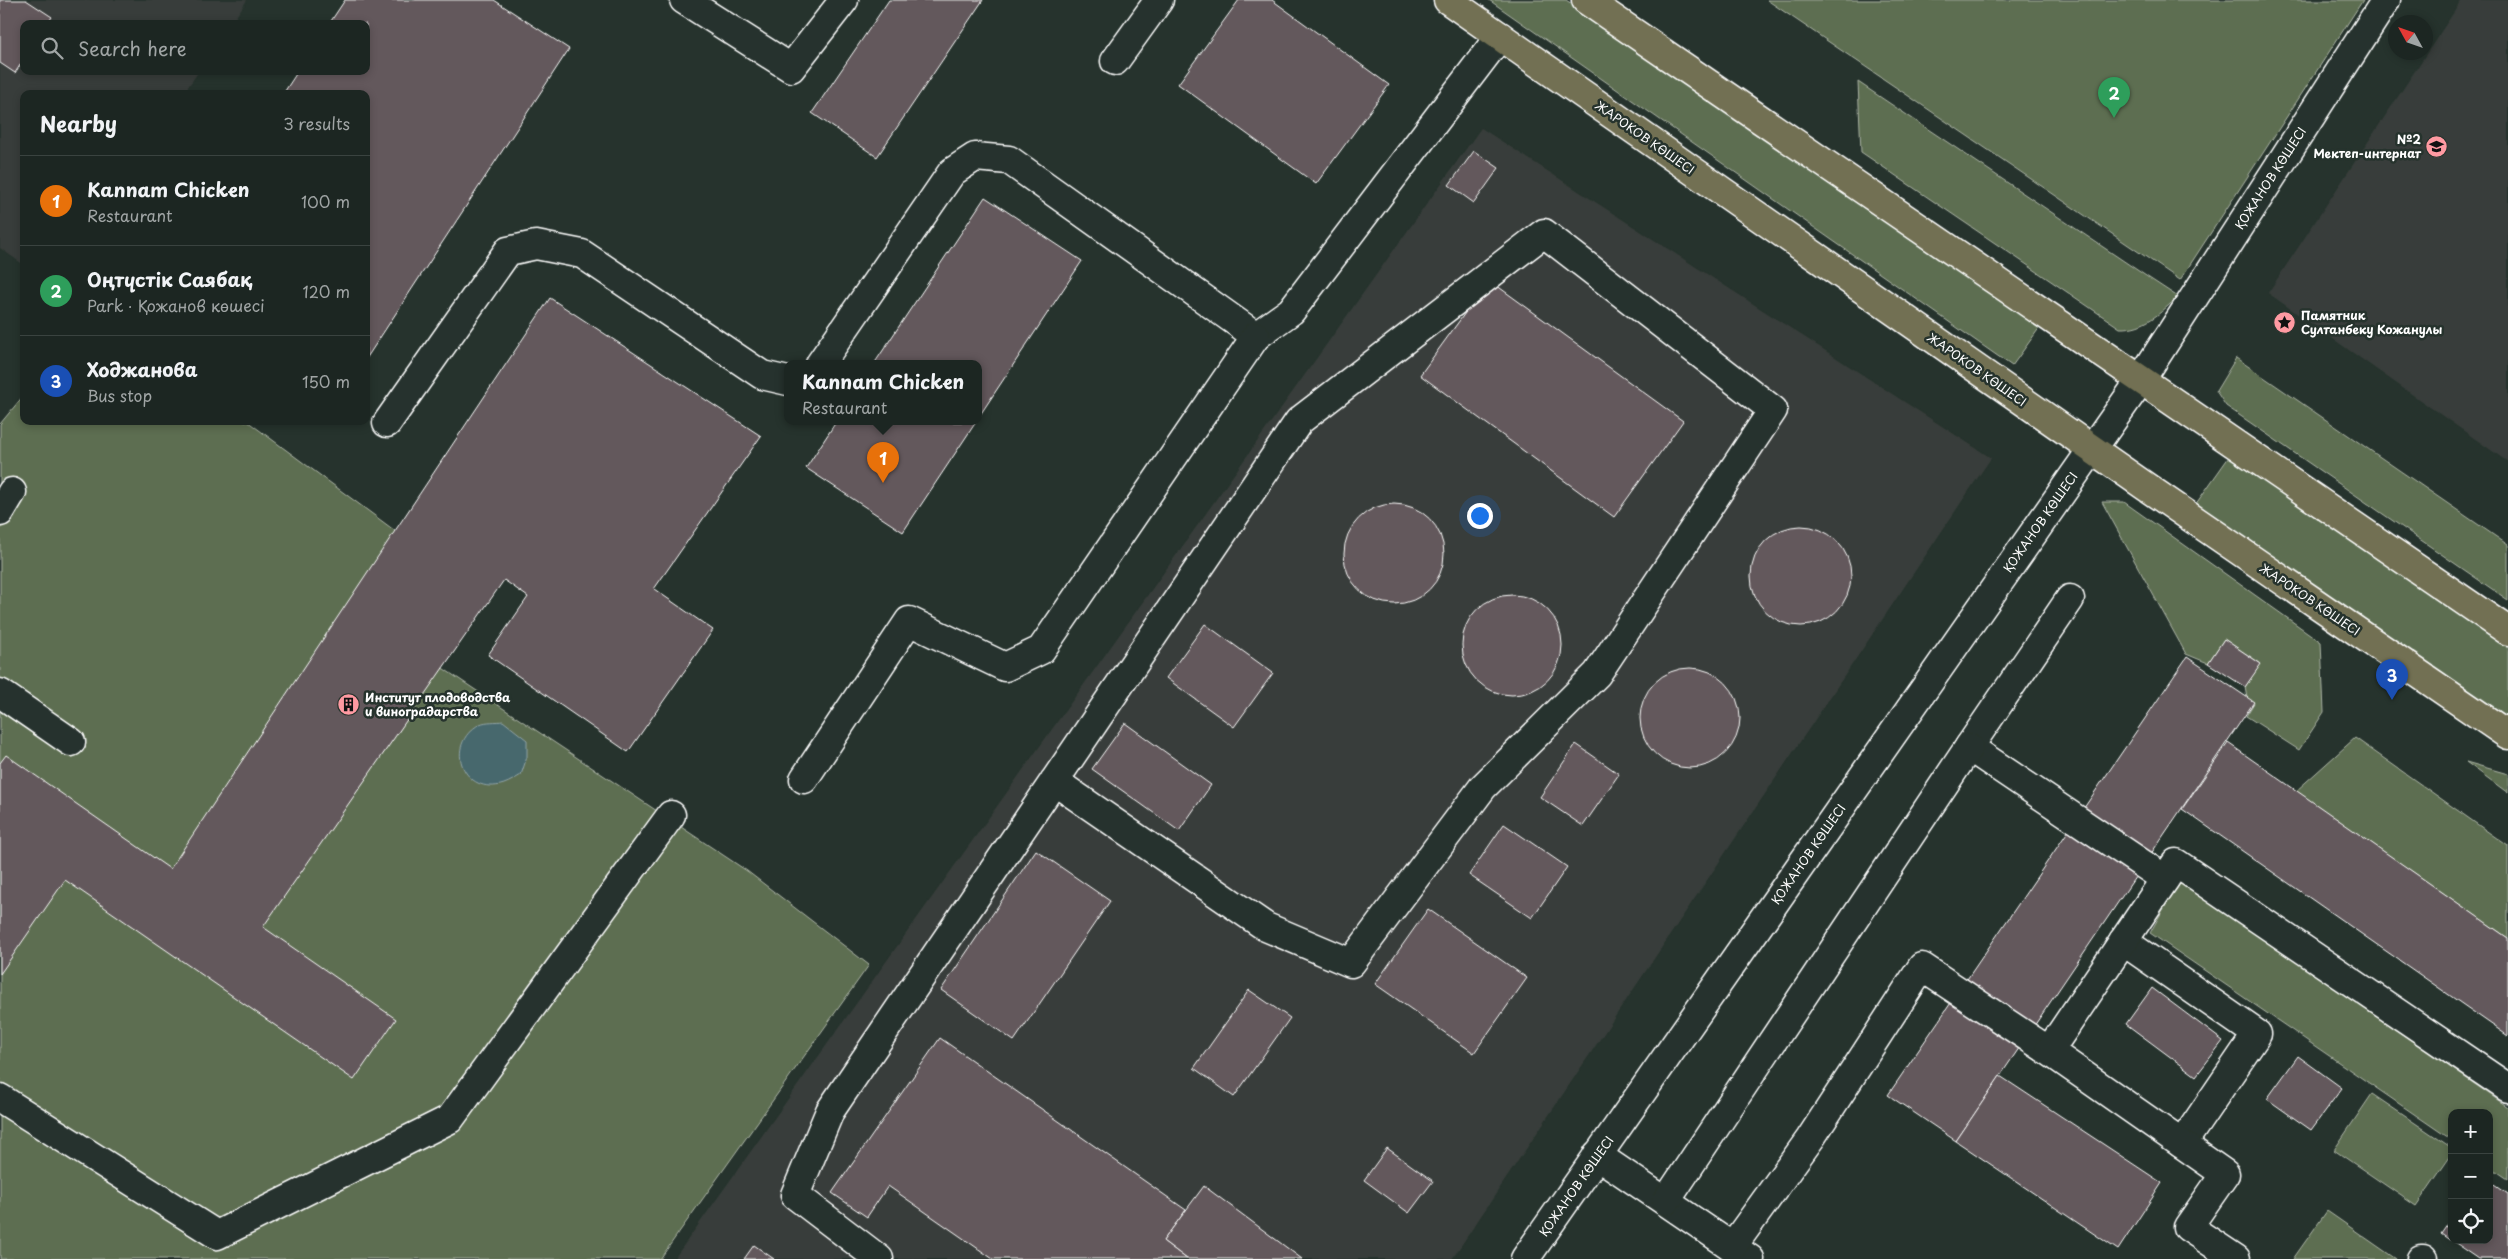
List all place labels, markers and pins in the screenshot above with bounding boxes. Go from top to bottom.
pin: 2 [2098,77,2130,118]
place label: №2 Мектеп-интернат [2313,130,2422,162]
school or university icon: №2 Мектеп-интернат [2425,134,2449,158]
place label: Памятник Султанбеку Кожанулы [2301,306,2442,338]
place icon: Памятник Султанбеку Кожанулы [2273,310,2297,334]
pin: 1 [867,442,899,483]
pin: 3 [2376,659,2408,700]
place label: Институт плодоводства и виноградарства [365,688,511,720]
building icon: Институт плодоводства и виноградарства [337,692,361,716]

